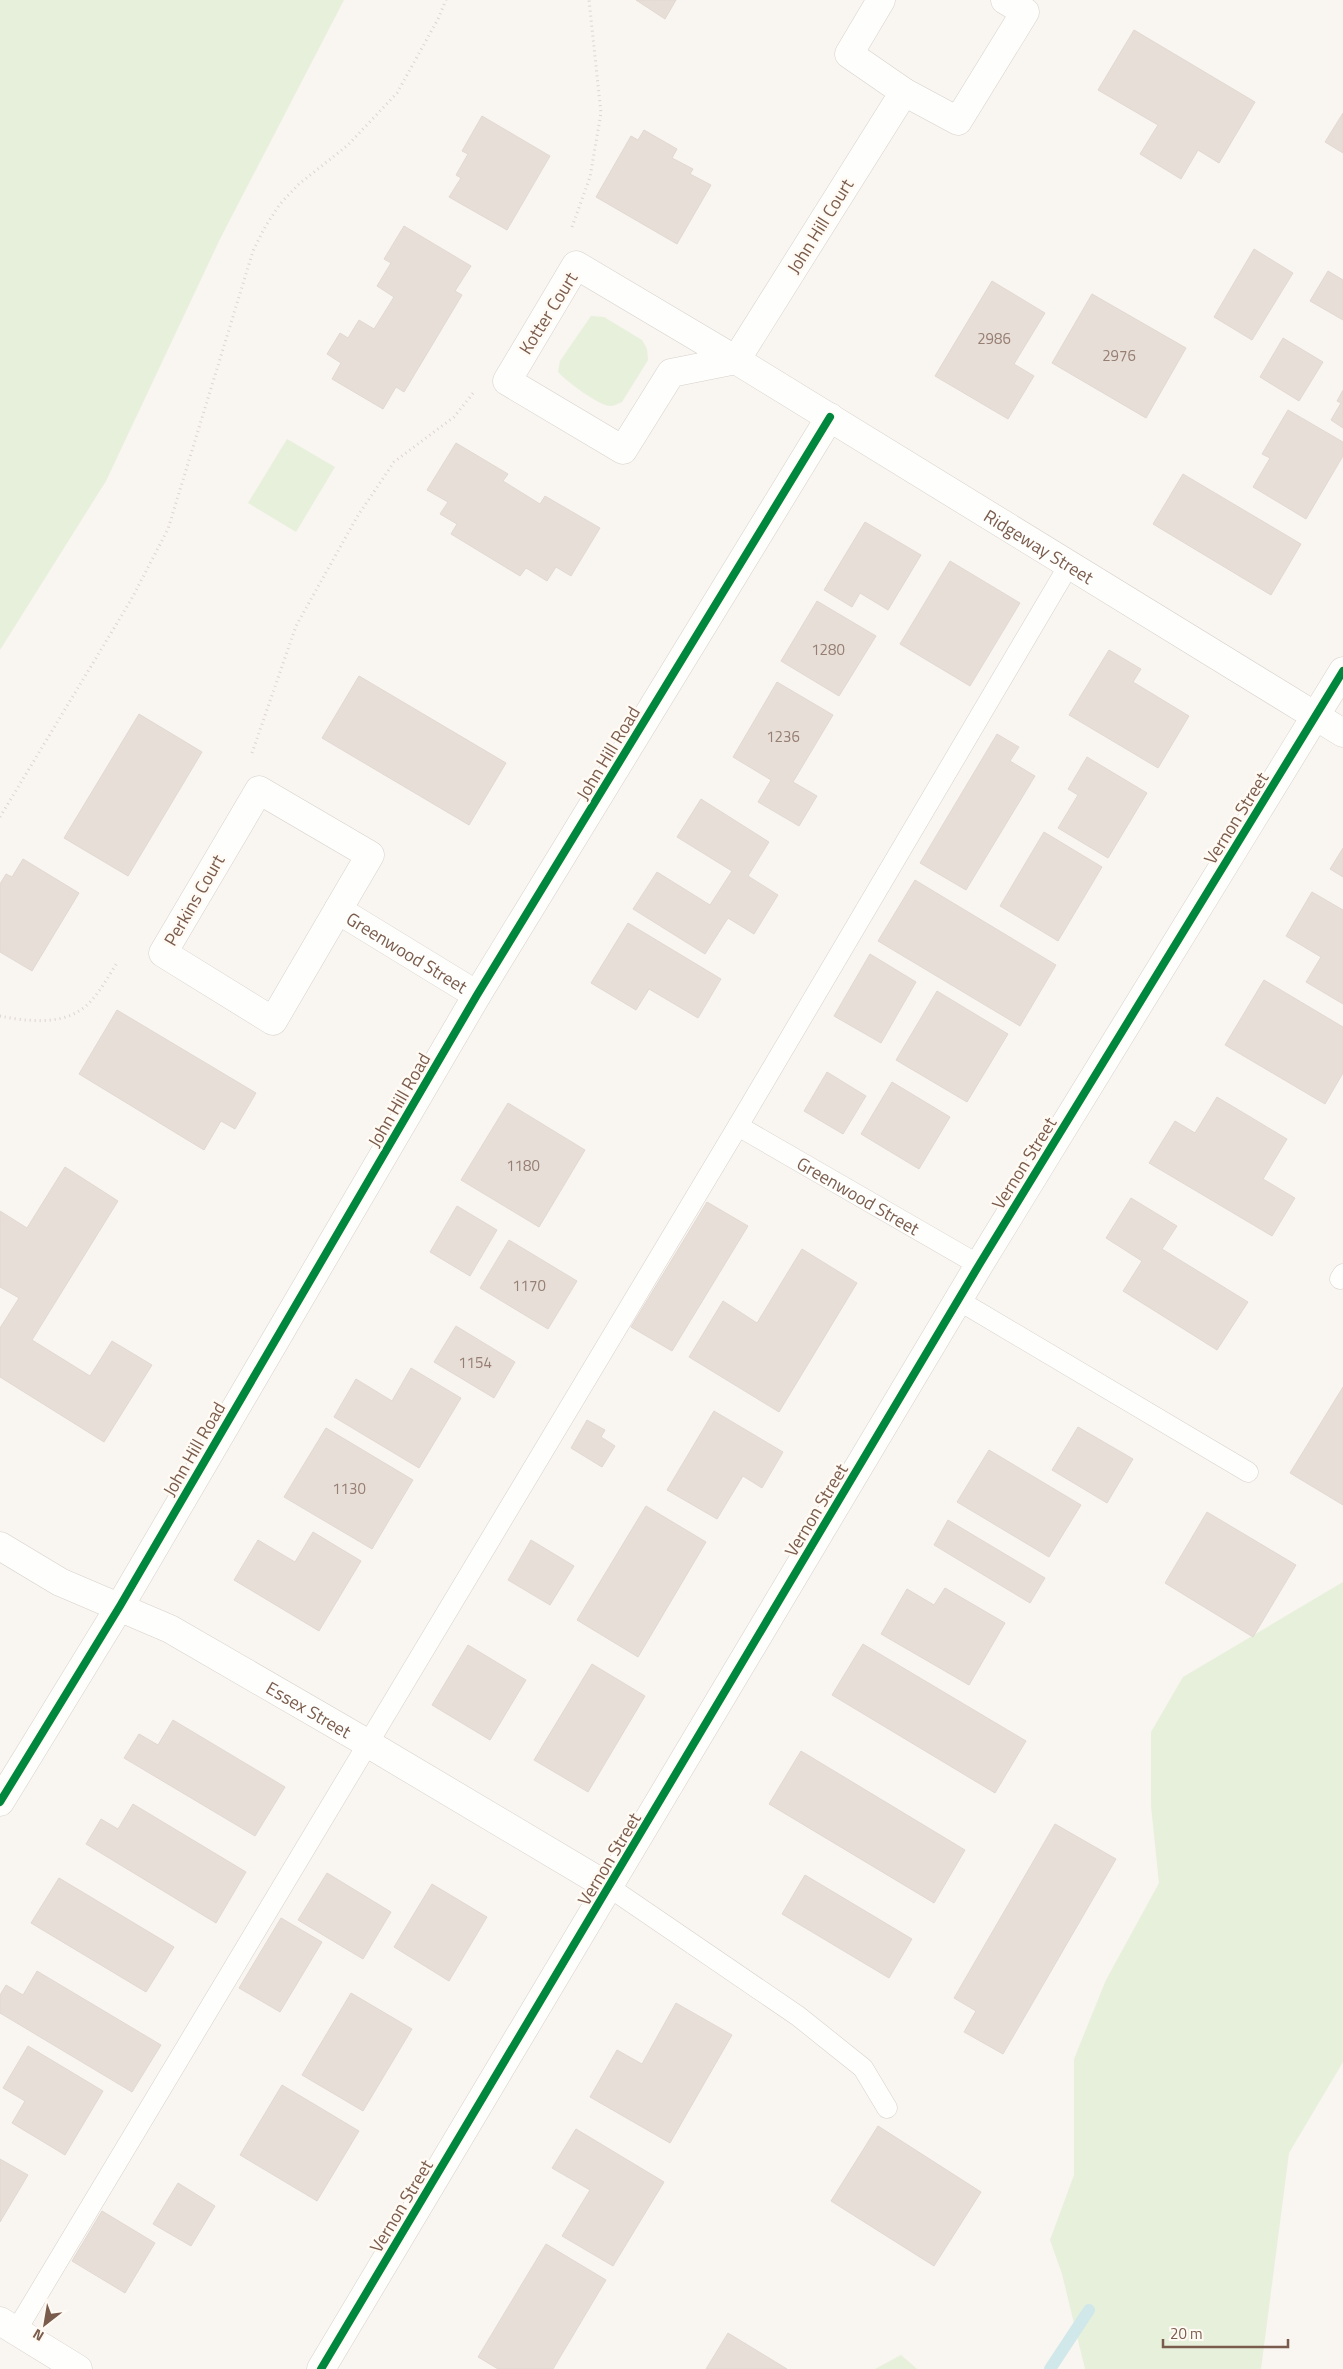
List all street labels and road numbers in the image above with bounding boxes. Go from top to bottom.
street label: John Hill Court [780,173,860,279]
street label: Kotter Court [512,266,584,359]
street label: Ridgeway Street [979,502,1100,591]
street label: John Hill Road [569,701,647,805]
street label: Vernon Street [1197,766,1275,869]
street label: Perkins Court [157,849,231,951]
street label: Greenwood Street [341,905,473,1000]
street label: John Hill Road [361,1048,437,1152]
street label: Vernon Street [985,1111,1063,1214]
street label: Greenwood Street [792,1149,925,1242]
street label: John Hill Road [156,1397,232,1501]
street label: Vernon Street [778,1458,855,1562]
street label: Essex Street [261,1674,357,1745]
street label: Vernon Street [571,1807,648,1911]
street label: Vernon Street [363,2154,440,2258]

